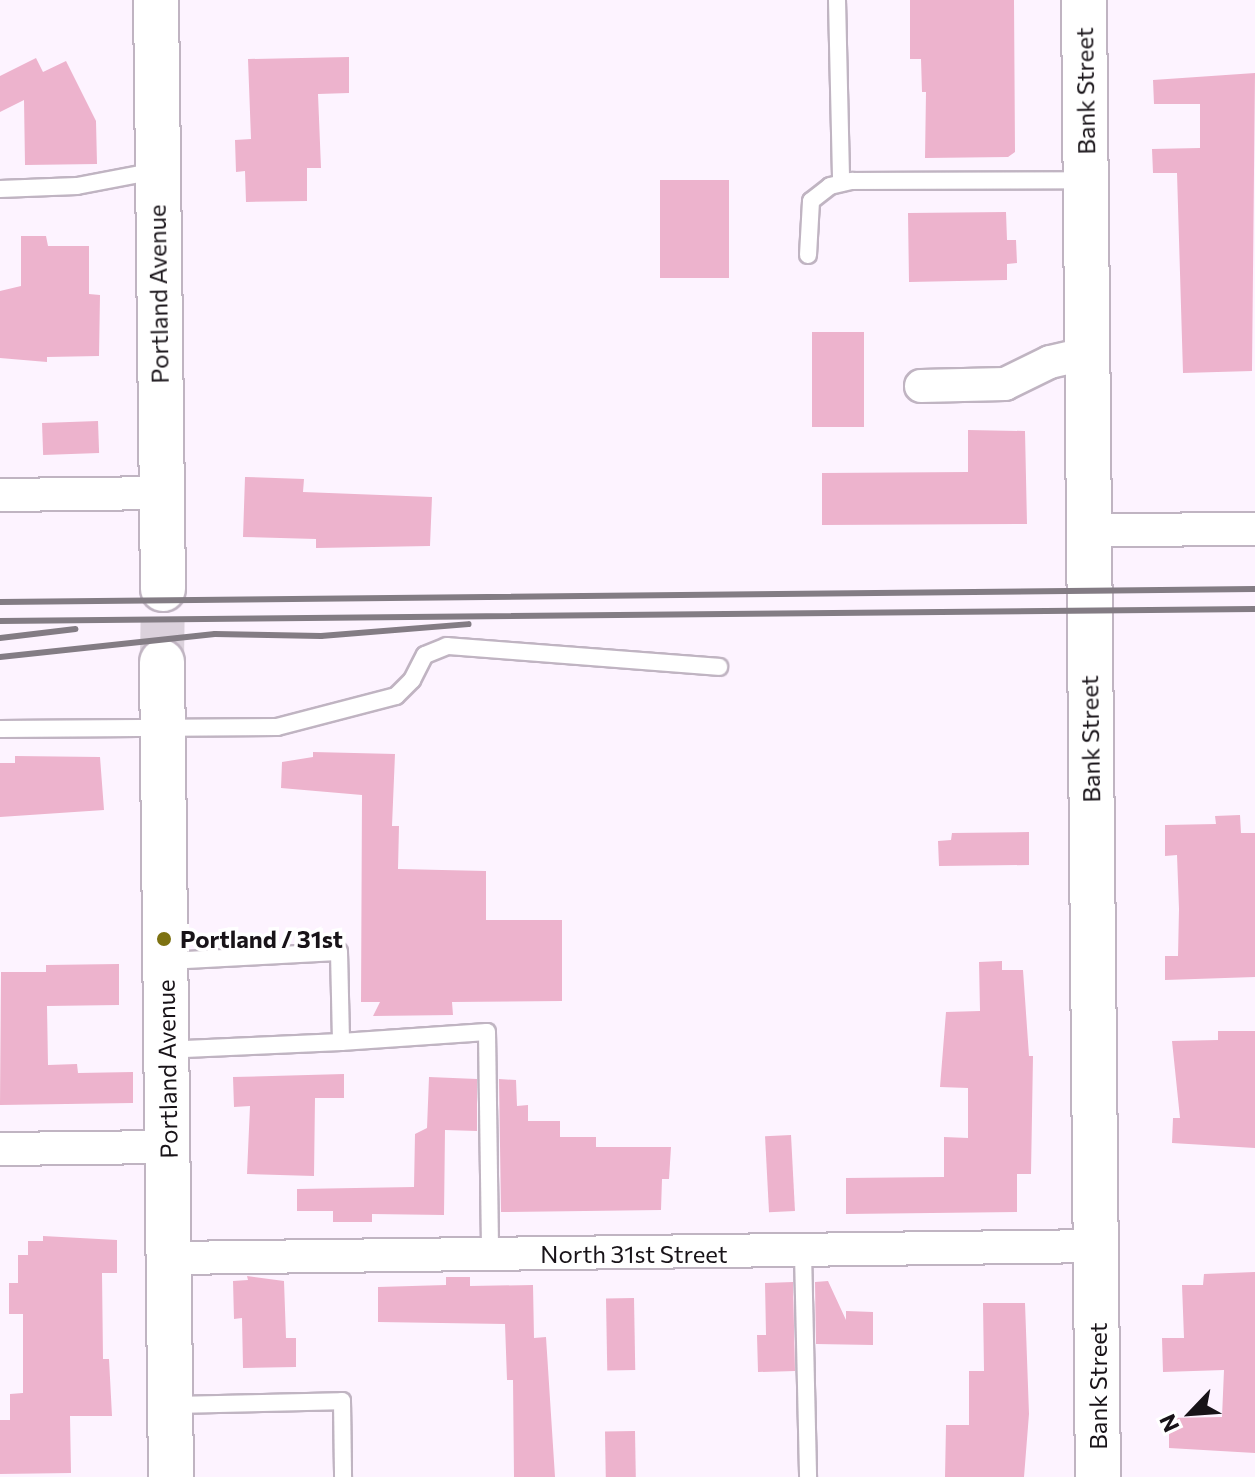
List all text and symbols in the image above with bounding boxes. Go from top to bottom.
street label: Bank Street [1069,27,1101,155]
street label: Portland Avenue [142,204,174,384]
street label: Bank Street [1074,675,1106,803]
place label: Portland / 31st [180,925,343,953]
marker: Portland / 31st [155,930,173,948]
street label: Portland Avenue [151,979,183,1159]
street label: North 31st Street [540,1240,728,1268]
street label: Bank Street [1084,1322,1112,1450]
north arrow [1151,1373,1231,1453]
text: N [1153,1410,1185,1437]

